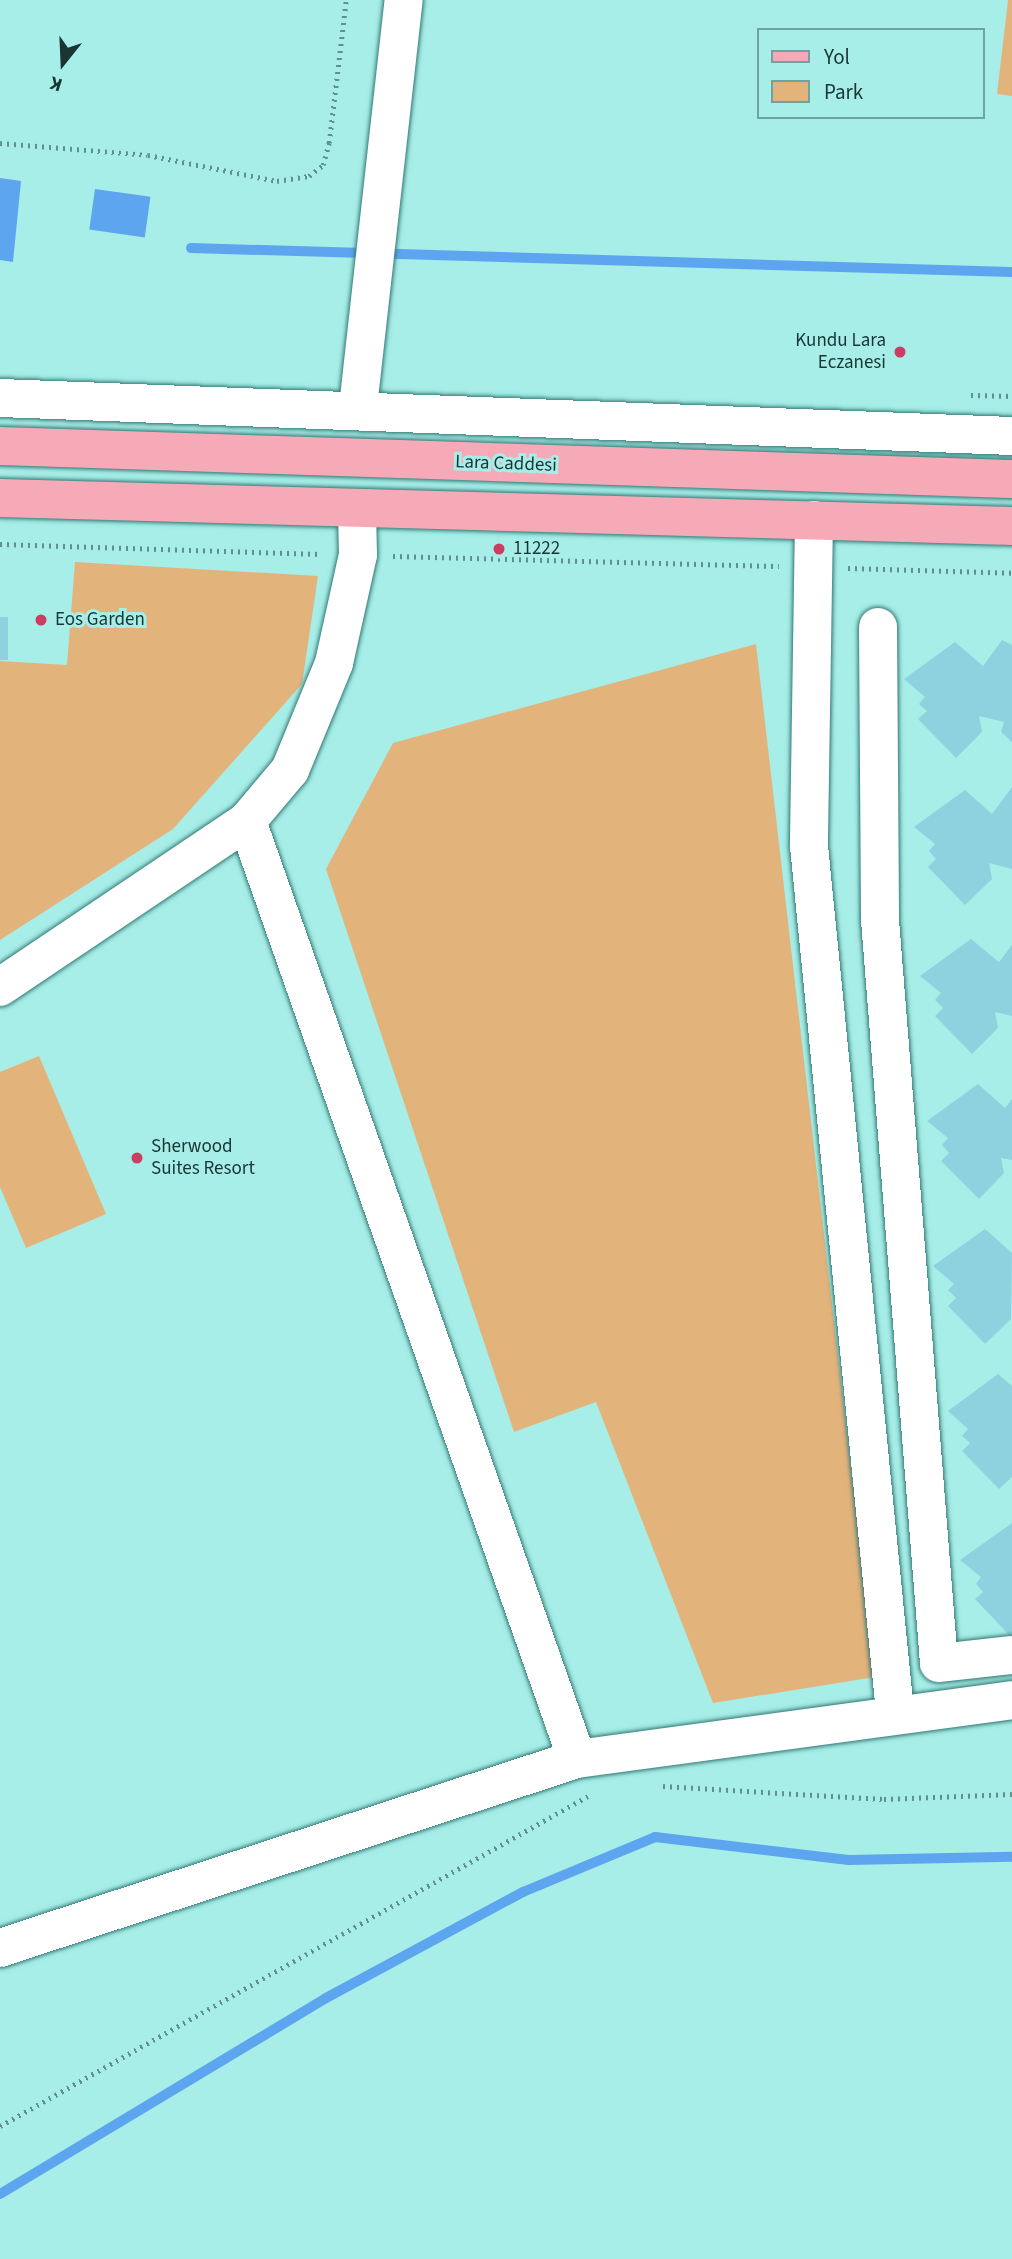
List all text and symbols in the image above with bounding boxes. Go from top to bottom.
north arrow [28,28,98,98]
legend [757,28,984,119]
text: Yol [824,42,850,72]
text: K [47,69,66,98]
text: Park [824,77,863,107]
place label: Kundu Lara Eczanesi [795,330,886,374]
marker: Kundu Lara Eczanesi [892,344,908,360]
street label: Lara Caddesi [455,451,557,477]
place label: 11222 [513,538,560,560]
marker: 11222 [491,541,507,557]
place label: Eos Garden [55,609,145,631]
marker: Eos Garden [33,612,49,628]
place label: Sherwood Suites Resort [151,1136,255,1180]
marker: Sherwood Suites Resort [129,1150,145,1166]

